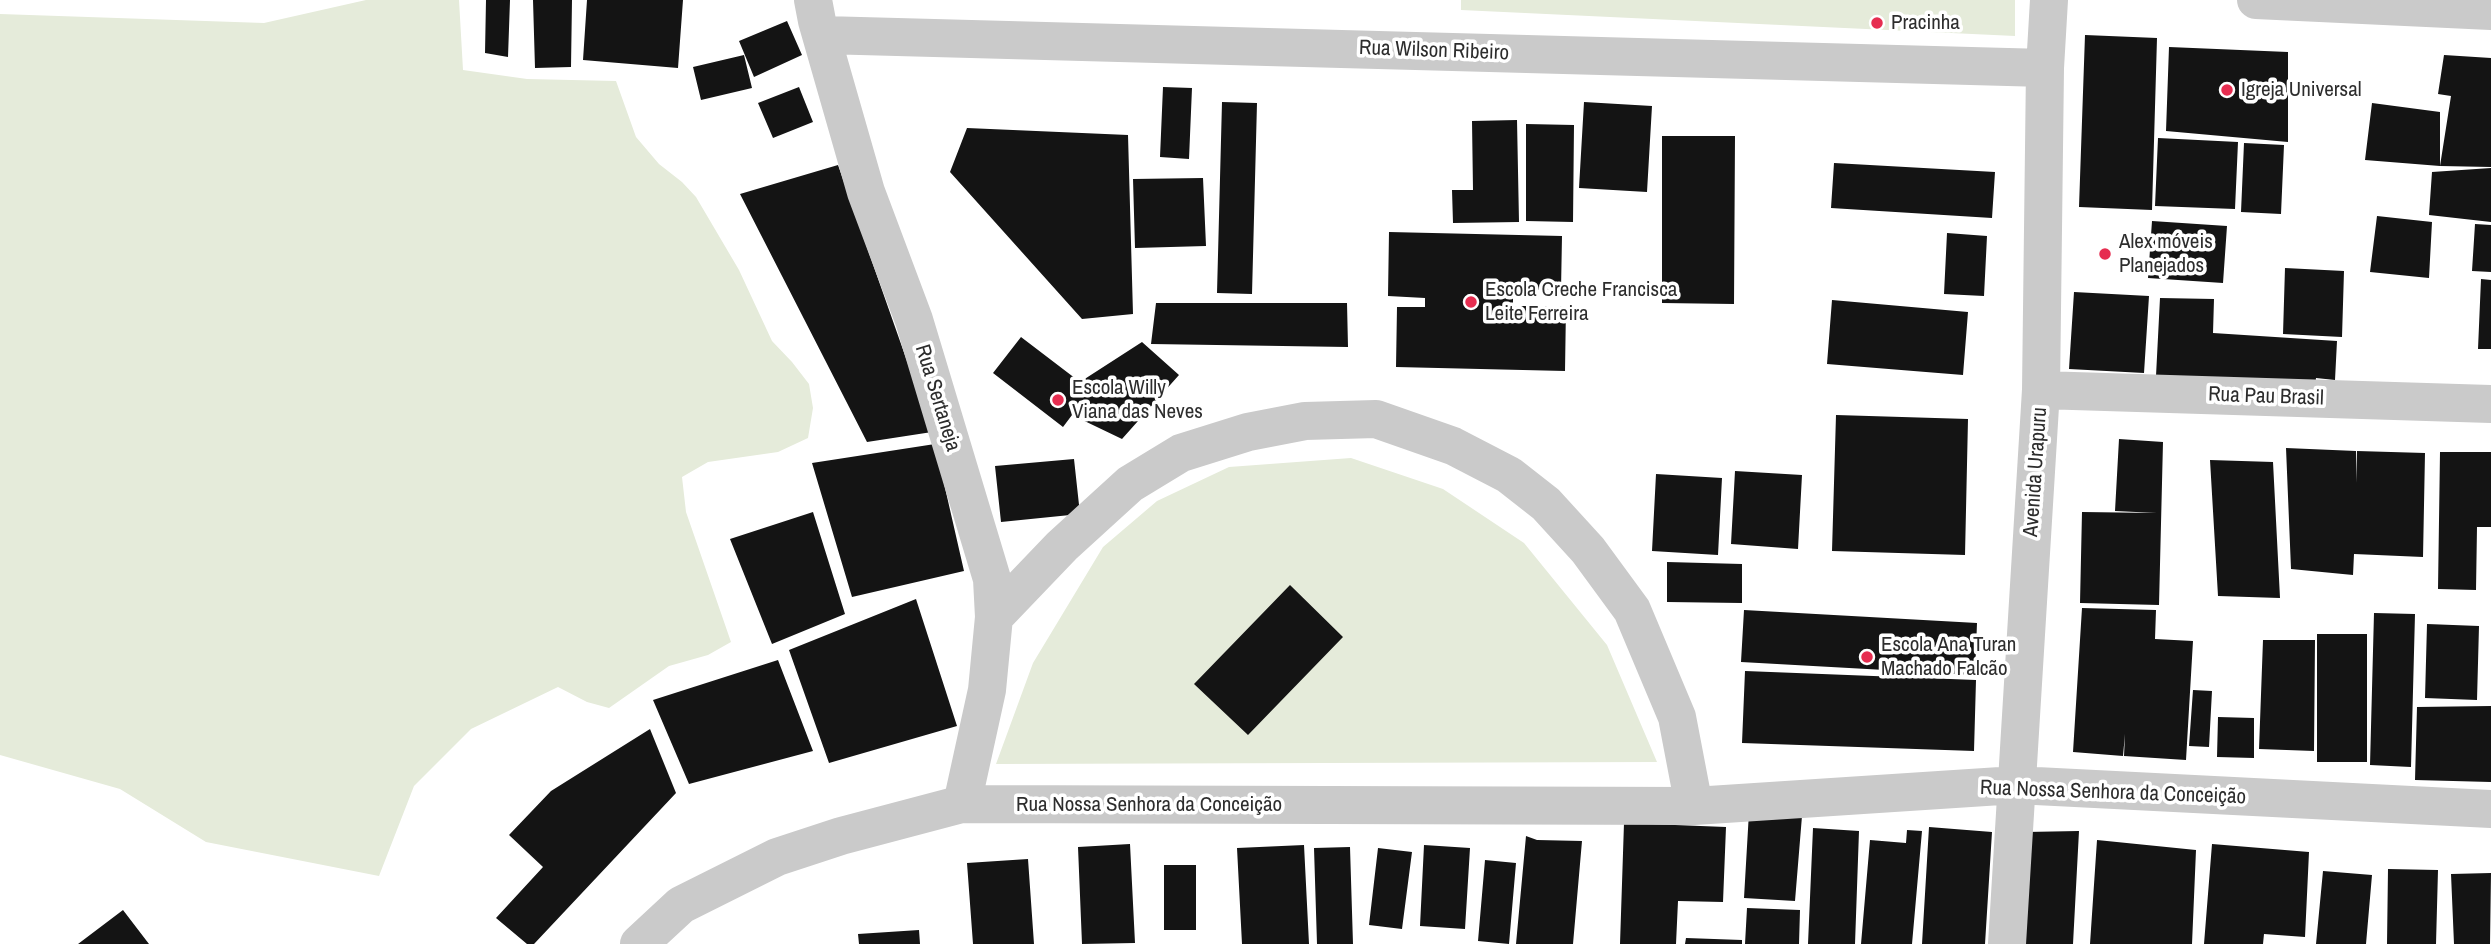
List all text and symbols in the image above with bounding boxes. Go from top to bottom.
place label: Pracinha [1891,10,1960,36]
marker: Pracinha [1869,15,1885,31]
street label: Rua Wilson Ribeiro [1358,36,1510,66]
place label: Igreja Universal [2241,77,2362,103]
marker: Igreja Universal [2219,82,2235,98]
place label: Alex móveis Planejados [2119,229,2213,279]
marker: Alex móveis Planejados [2097,246,2113,262]
place label: Escola Creche Francisca Leite Ferreira [1485,277,1677,327]
marker: Escola Creche Francisca Leite Ferreira [1463,294,1479,310]
street label: Rua Sertaneja [909,342,965,454]
place label: Escola Willy Viana das Neves [1072,375,1203,425]
street label: Rua Pau Brasil [2208,382,2324,412]
marker: Escola Willy Viana das Neves [1050,392,1066,408]
street label: Avenida Urapuru [2019,406,2053,538]
place label: Escola Ana Turan Machado Falcão [1881,632,2016,682]
marker: Escola Ana Turan Machado Falcão [1859,649,1875,665]
street label: Rua Nossa Senhora da Conceição [1980,776,2246,810]
street label: Rua Nossa Senhora da Conceição [1016,792,1282,818]

